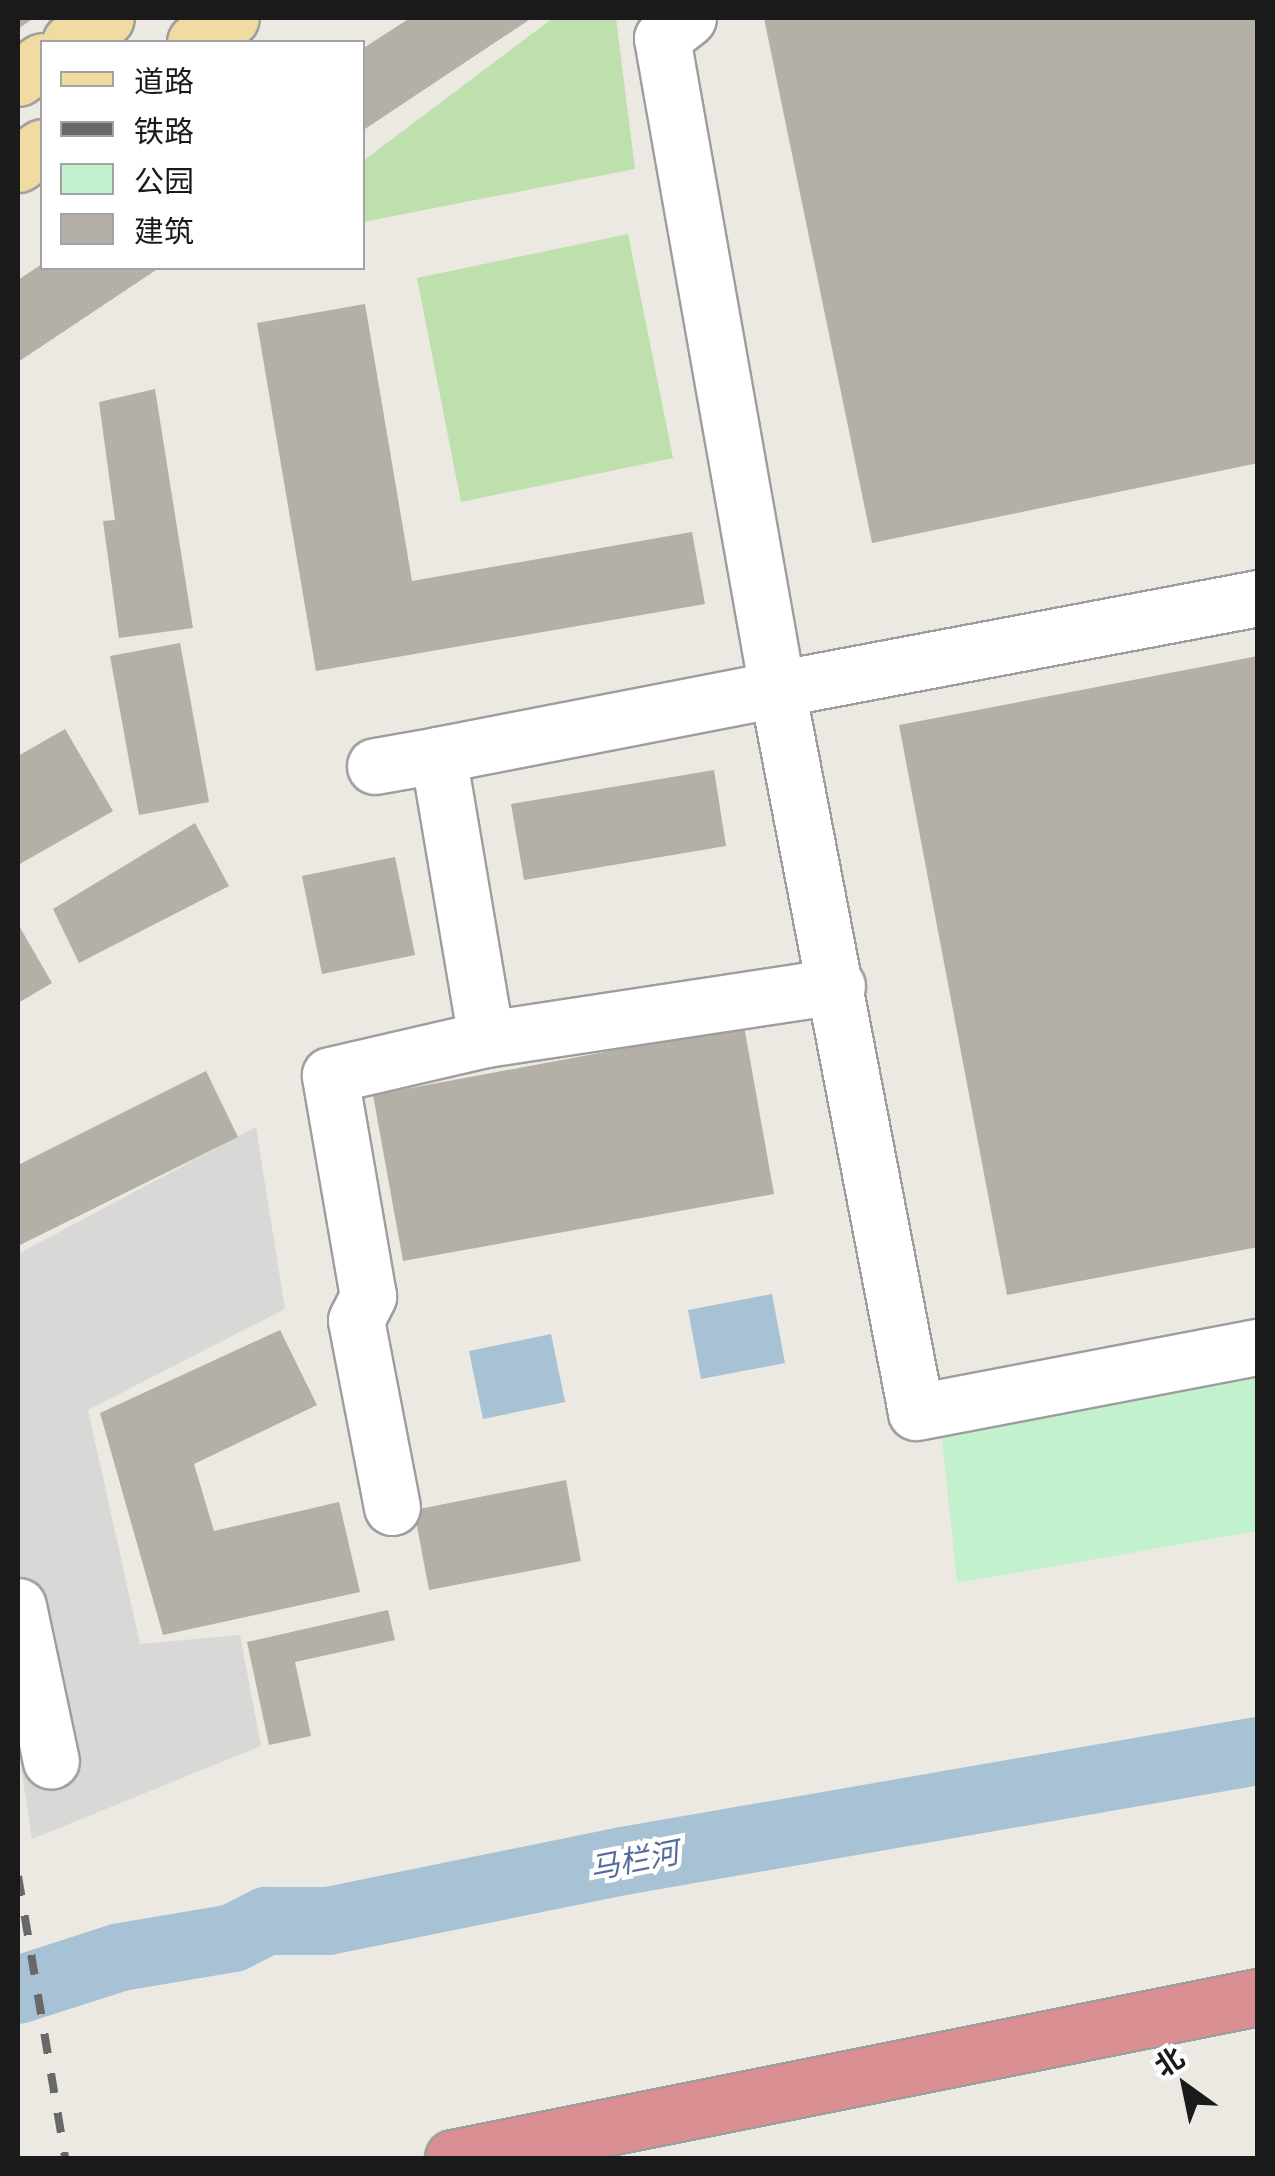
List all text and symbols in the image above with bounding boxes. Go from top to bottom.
legend [40,40,365,270]
text: 道路 [134,60,194,101]
text: 铁路 [134,110,194,151]
text: 公园 [134,160,194,201]
text: 建筑 [134,210,194,251]
water label: 马栏河 [586,1834,682,1886]
north arrow [1135,2036,1235,2136]
text: 北 [1147,2037,1191,2084]

